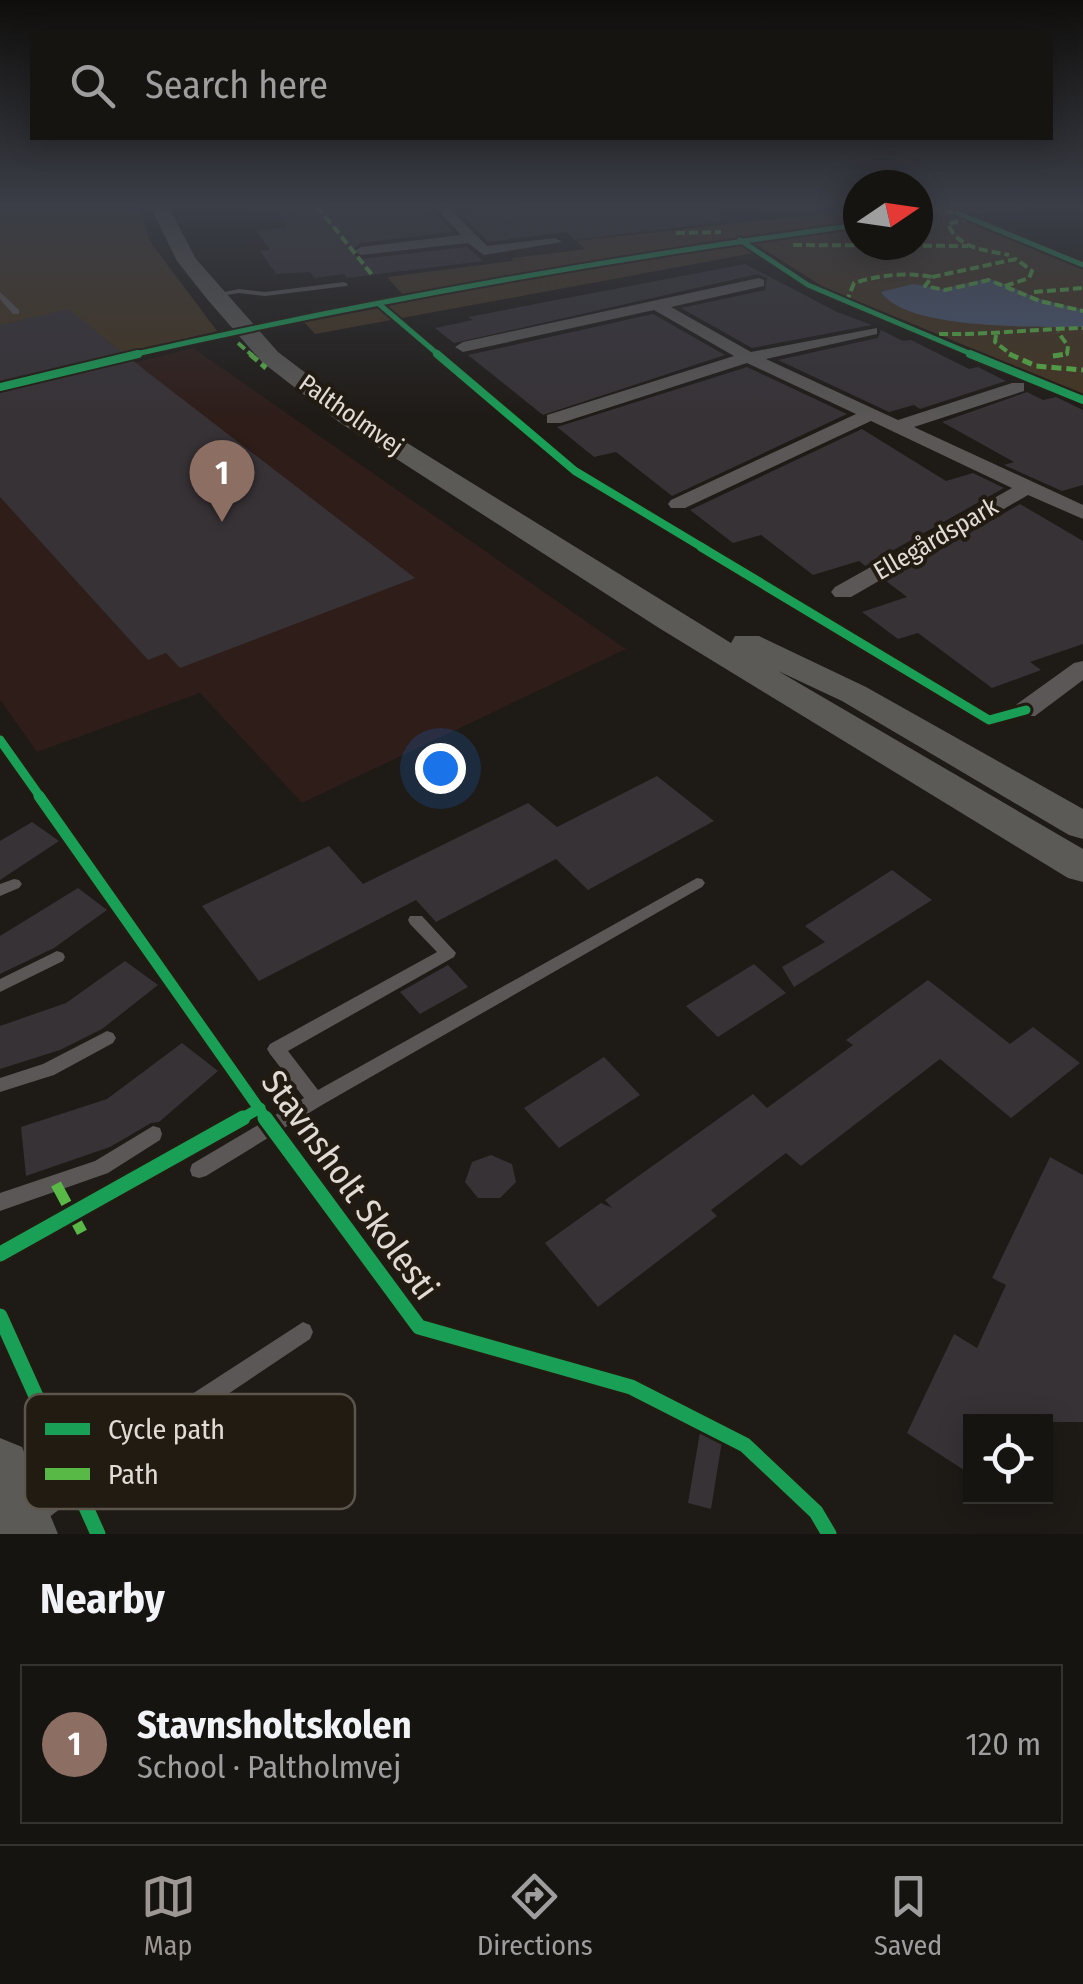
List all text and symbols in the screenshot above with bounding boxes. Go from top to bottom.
search box [30,30,1053,140]
icon: search [65,58,120,113]
text: Search here [145,62,328,108]
north arrow [843,170,933,260]
street label: Paltholmvej [293,368,409,462]
pin: 1 [190,440,254,522]
street label: Ellegårdspark [869,491,1004,587]
your location [415,743,466,794]
street label: Stavnsholt Skolesti [253,1062,447,1308]
legend [25,1394,355,1509]
text: Cycle path [108,1413,225,1446]
map controls [963,1414,1053,1504]
button: locate [963,1414,1053,1504]
text: Path [108,1458,159,1491]
text: Nearby [40,1574,165,1624]
text: Stavnsholtskolen [137,1702,412,1748]
text: 1 [68,1725,81,1763]
text: 120 m [966,1725,1041,1763]
text: School · Paltholmvej [137,1748,401,1786]
tab: Map [141,1869,196,1962]
tab: Directions [477,1869,593,1962]
tab: Saved [874,1869,942,1962]

